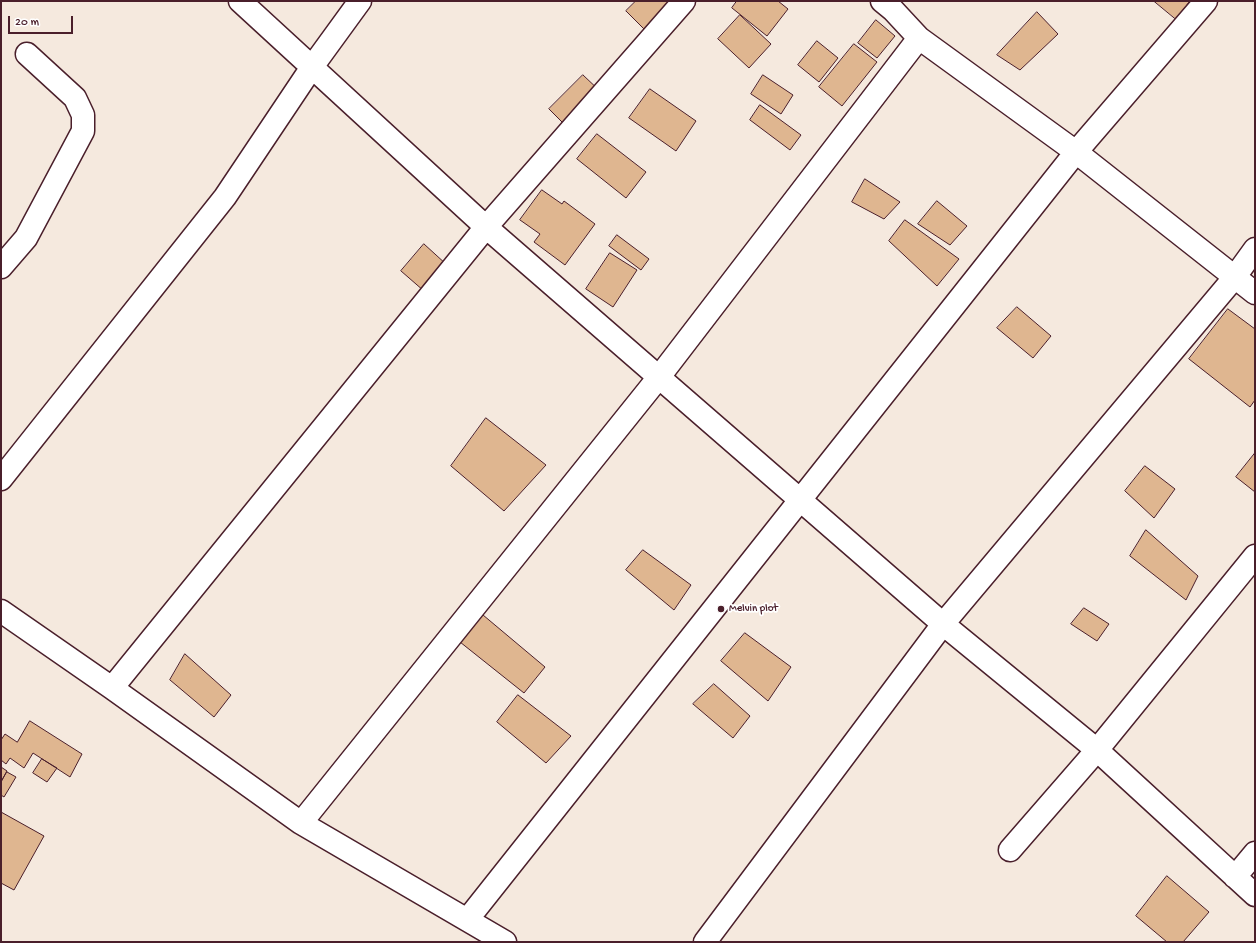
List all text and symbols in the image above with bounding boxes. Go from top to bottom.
scale bar [10,8,75,34]
text: 20 m [15,16,39,30]
place label: Melvin plot [729,602,778,616]
marker: Melvin plot [716,604,726,614]

